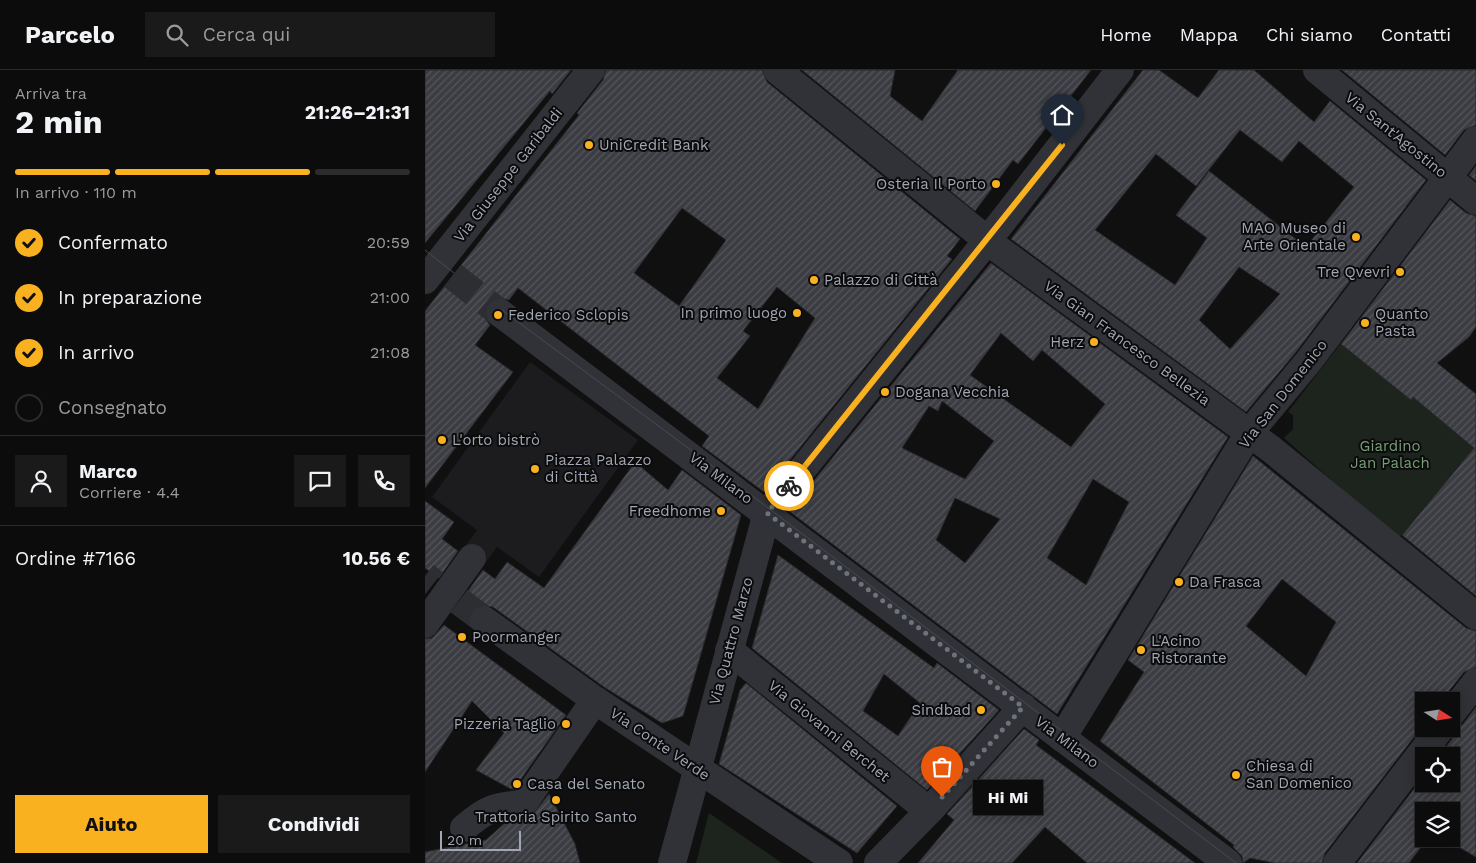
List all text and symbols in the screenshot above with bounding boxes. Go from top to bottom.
search box [145,12,495,57]
text: Parcelo [25,21,115,49]
icon: search [163,21,191,49]
text: Cerca qui [203,23,290,46]
text: Home [1100,24,1152,45]
text: Mappa [1180,24,1238,45]
text: Chi siamo [1266,24,1353,45]
text: Contatti [1381,24,1451,45]
text: Arriva tra [15,84,87,103]
street label: Via Sant'Agostino [1341,88,1451,182]
pin [1041,94,1083,145]
text: 21:26–21:31 [305,101,410,124]
icon: home [1048,101,1076,129]
text: 2 min [15,103,103,141]
street label: Via Giuseppe Garibaldi [450,104,566,246]
place label: UniCredit Bank [599,136,709,154]
marker: UniCredit Bank [583,139,595,151]
place label: Osteria Il Porto [876,175,986,193]
marker: Osteria Il Porto [990,178,1002,190]
text: In arrivo · 110 m [15,183,137,202]
place label: MAO Museo di Arte Orientale [1241,219,1346,254]
icon: check [15,229,43,257]
text: Confermato [58,231,168,254]
marker: MAO Museo di Arte Orientale [1350,231,1362,243]
text: 20:59 [367,233,410,252]
place label: Tre Qvevri [1317,263,1390,281]
marker: Tre Qvevri [1394,266,1406,278]
place label: Palazzo di Città [824,271,938,289]
marker: Palazzo di Città [808,274,820,286]
street label: Via Gian Francesco Bellezia [1040,277,1214,410]
icon: check [15,284,43,312]
text: In preparazione [58,286,202,309]
text: 21:00 [370,288,410,307]
place label: In primo luogo [680,304,787,322]
place label: Quanto Pasta [1375,305,1428,340]
place label: Federico Sclopis [508,306,629,324]
marker: In primo luogo [791,307,803,319]
marker: Federico Sclopis [492,309,504,321]
marker: Quanto Pasta [1359,317,1371,329]
place label: Herz [1050,333,1084,351]
marker: Herz [1088,336,1100,348]
street label: Via San Domenico [1235,336,1331,452]
icon: check [15,339,43,367]
text: In arrivo [58,341,134,364]
text: 21:08 [370,343,410,362]
place label: Dogana Vecchia [895,383,1010,401]
marker: Dogana Vecchia [879,386,891,398]
text: Consegnato [58,396,167,419]
place label: L'orto bistrò [452,431,540,449]
marker: L'orto bistrò [436,434,448,446]
park label: Giardino Jan Palach [1350,437,1430,472]
street label: Via Milano [686,448,756,508]
place label: Piazza Palazzo di Città [545,451,652,486]
button: person [15,455,67,507]
button: chat [294,455,346,507]
button: phone [358,455,410,507]
text: Marco [79,460,137,483]
courier [764,461,814,511]
marker: Piazza Palazzo di Città [529,463,541,475]
icon: bike [775,472,803,500]
text: Corriere · 4.4 [79,483,180,502]
place label: Freedhome [629,502,711,520]
marker: Freedhome [715,505,727,517]
text: Ordine #7166 [15,547,136,570]
text: 10.56 € [343,547,410,570]
place label: Da Frasca [1189,573,1261,591]
street label: Via Quattro Marzo [705,575,757,707]
marker: Da Frasca [1173,576,1185,588]
place label: Poormanger [472,628,560,646]
marker: Poormanger [456,631,468,643]
place label: L'Acino Ristorante [1151,632,1227,667]
marker: L'Acino Ristorante [1135,644,1147,656]
street label: Via Giovanni Berchet [765,676,894,786]
north arrow [1415,692,1460,738]
map controls [1415,692,1460,847]
place label: Sindbad [911,701,971,719]
street label: Via Conte Verde [607,704,713,784]
marker: Sindbad [975,704,987,716]
street label: Via Milano [1032,712,1102,772]
place label: Pizzeria Taglio [454,715,556,733]
marker: Pizzeria Taglio [560,718,572,730]
pin [921,746,963,797]
button: locate [1415,747,1460,792]
icon: bag [928,753,956,781]
place label: Chiesa di San Domenico [1246,757,1352,792]
marker: Chiesa di San Domenico [1230,769,1242,781]
place label: Casa del Senato [527,775,645,793]
marker: Casa del Senato [511,778,523,790]
callout: Hi Mi [972,780,1042,814]
text: Hi Mi [988,788,1028,807]
marker: Trattoria Spirito Santo [550,794,562,806]
button: Aiuto [15,795,208,853]
button: Condividi [218,795,410,853]
button: layers [1415,802,1460,847]
place label: Trattoria Spirito Santo [475,808,637,826]
scale bar [440,828,521,851]
text: 20 m [447,832,482,848]

